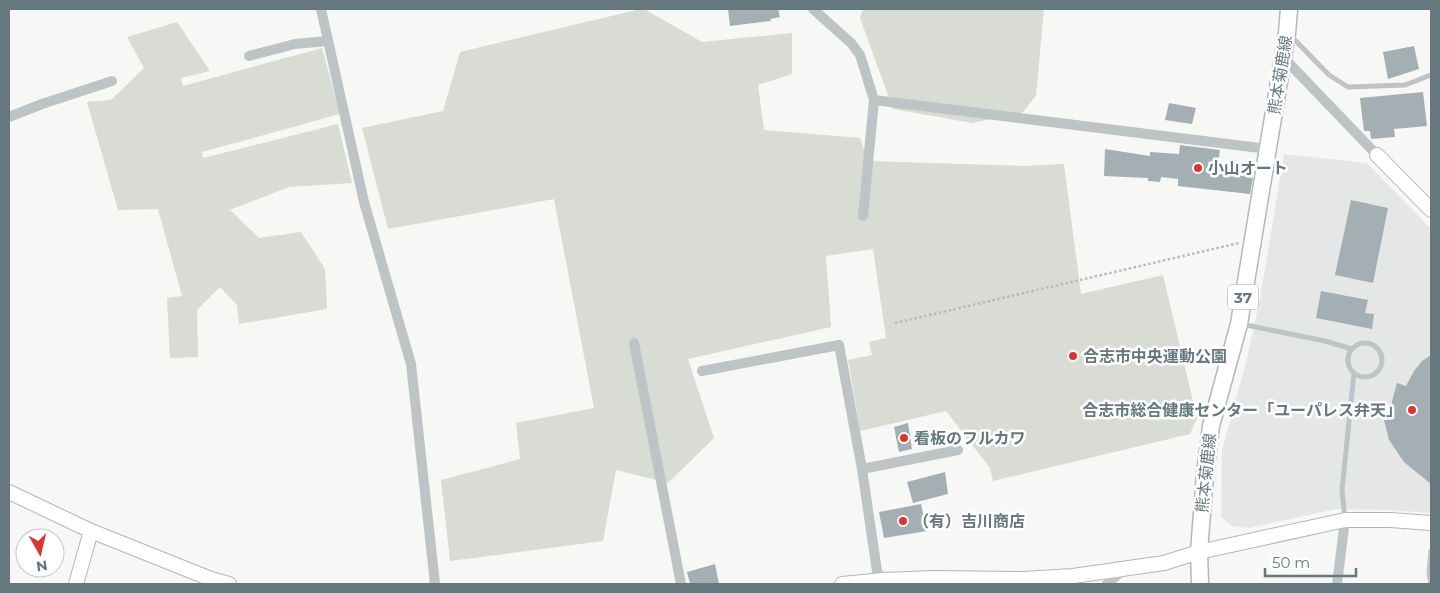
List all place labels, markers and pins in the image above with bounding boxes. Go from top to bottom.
place label: 小山オート [1208,159,1288,178]
marker: 小山オート [1192,162,1204,174]
place label: 合志市中央運動公園 [1083,347,1227,366]
marker: 合志市中央運動公園 [1067,350,1079,362]
place label: 合志市総合健康センター「ユーパレス弁天」 [1082,401,1402,420]
marker: 合志市総合健康センター「ユーパレス弁天」 [1406,404,1418,416]
place label: 看板のフルカワ [914,429,1026,448]
marker: 看板のフルカワ [898,432,910,444]
place label: （有）吉川商店 [913,512,1025,531]
marker: （有）吉川商店 [897,515,909,527]

